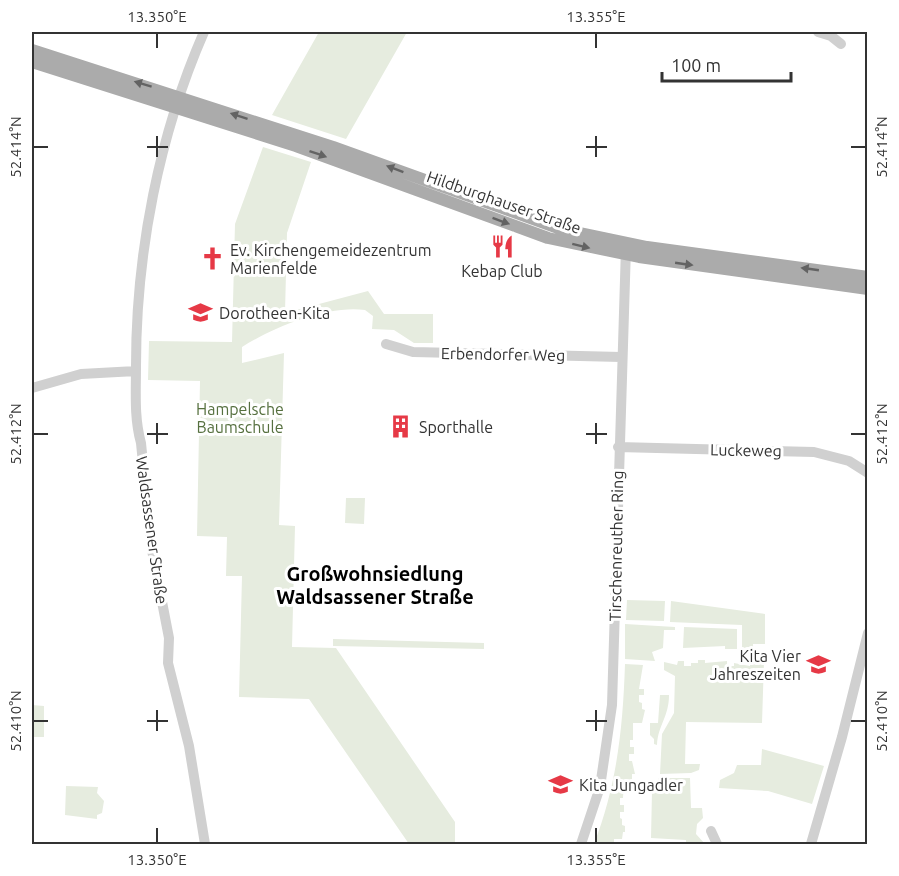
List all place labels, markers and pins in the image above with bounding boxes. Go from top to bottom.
restaurant icon: Kebap Club [489,233,515,259]
place label: Ev. Kirchengemeidezentrum Marienfelde [230,241,432,277]
church icon: Ev. Kirchengemeidezentrum Marienfelde [199,246,225,272]
place label: Kebap Club [461,262,543,280]
school or university icon: Dorotheen-Kita [188,300,214,326]
place label: Dorotheen-Kita [219,304,330,322]
building icon: Sporthalle [388,414,414,440]
place label: Sporthalle [419,418,493,436]
place label: Kita Vier Jahreszeiten [710,647,801,683]
school or university icon: Kita Vier Jahreszeiten [806,652,832,678]
school or university icon: Kita Jungadler [548,772,574,798]
place label: Kita Jungadler [579,776,683,794]

